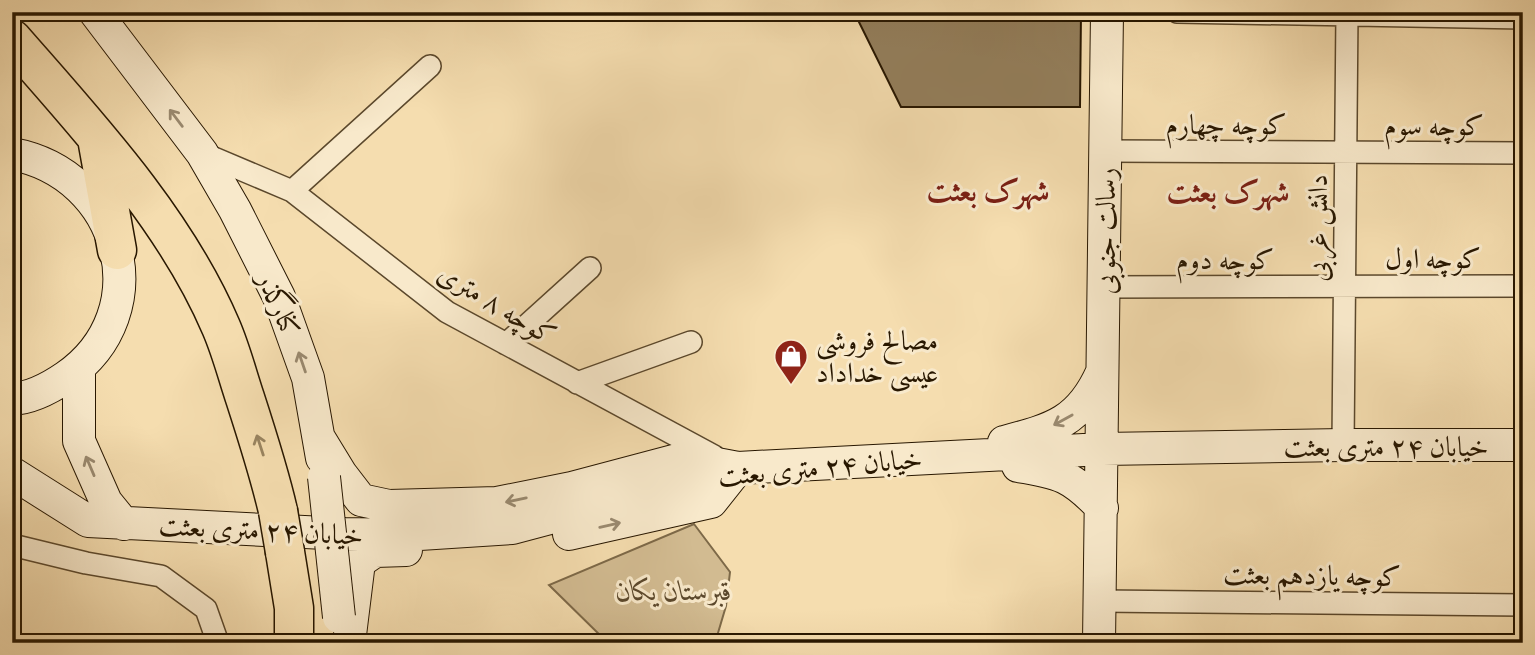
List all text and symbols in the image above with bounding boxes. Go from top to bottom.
street label: کوچه چهارم [1165,107,1287,149]
street label: کوچه سوم [1384,108,1484,150]
one-way arrow [169,109,183,128]
street label: رسالت جنوبی [1088,168,1125,294]
district label: شهرک بعثت [926,173,1050,210]
district label: شهرک بعثت [1166,174,1290,211]
street label: دانش غربی [1300,174,1337,282]
street label: کوچه اول [1385,241,1481,278]
street label: کوچه دوم [1176,242,1274,284]
street label: کوچه ۸ متری [430,255,563,355]
street label: کنارگذر [249,263,310,342]
place label: مصالح فروشی عیسی خداداد [816,323,938,392]
shop icon: مصالح فروشی عیسی خداداد [772,337,810,386]
one-way arrow [295,352,307,374]
one-way arrow [1054,413,1074,427]
street label: خیابان ۲۴ متری بعثت [1284,429,1488,464]
one-way arrow [252,434,265,456]
street label: خیابان ۲۴ متری بعثت [716,441,924,493]
one-way arrow [83,455,96,477]
one-way arrow [505,493,528,507]
street label: خیابان ۲۴ متری بعثت [158,507,364,553]
one-way arrow [598,518,621,531]
street label: کوچه یازدهم بعثت [1223,556,1401,603]
park label: قبرستان یکان [616,573,732,608]

